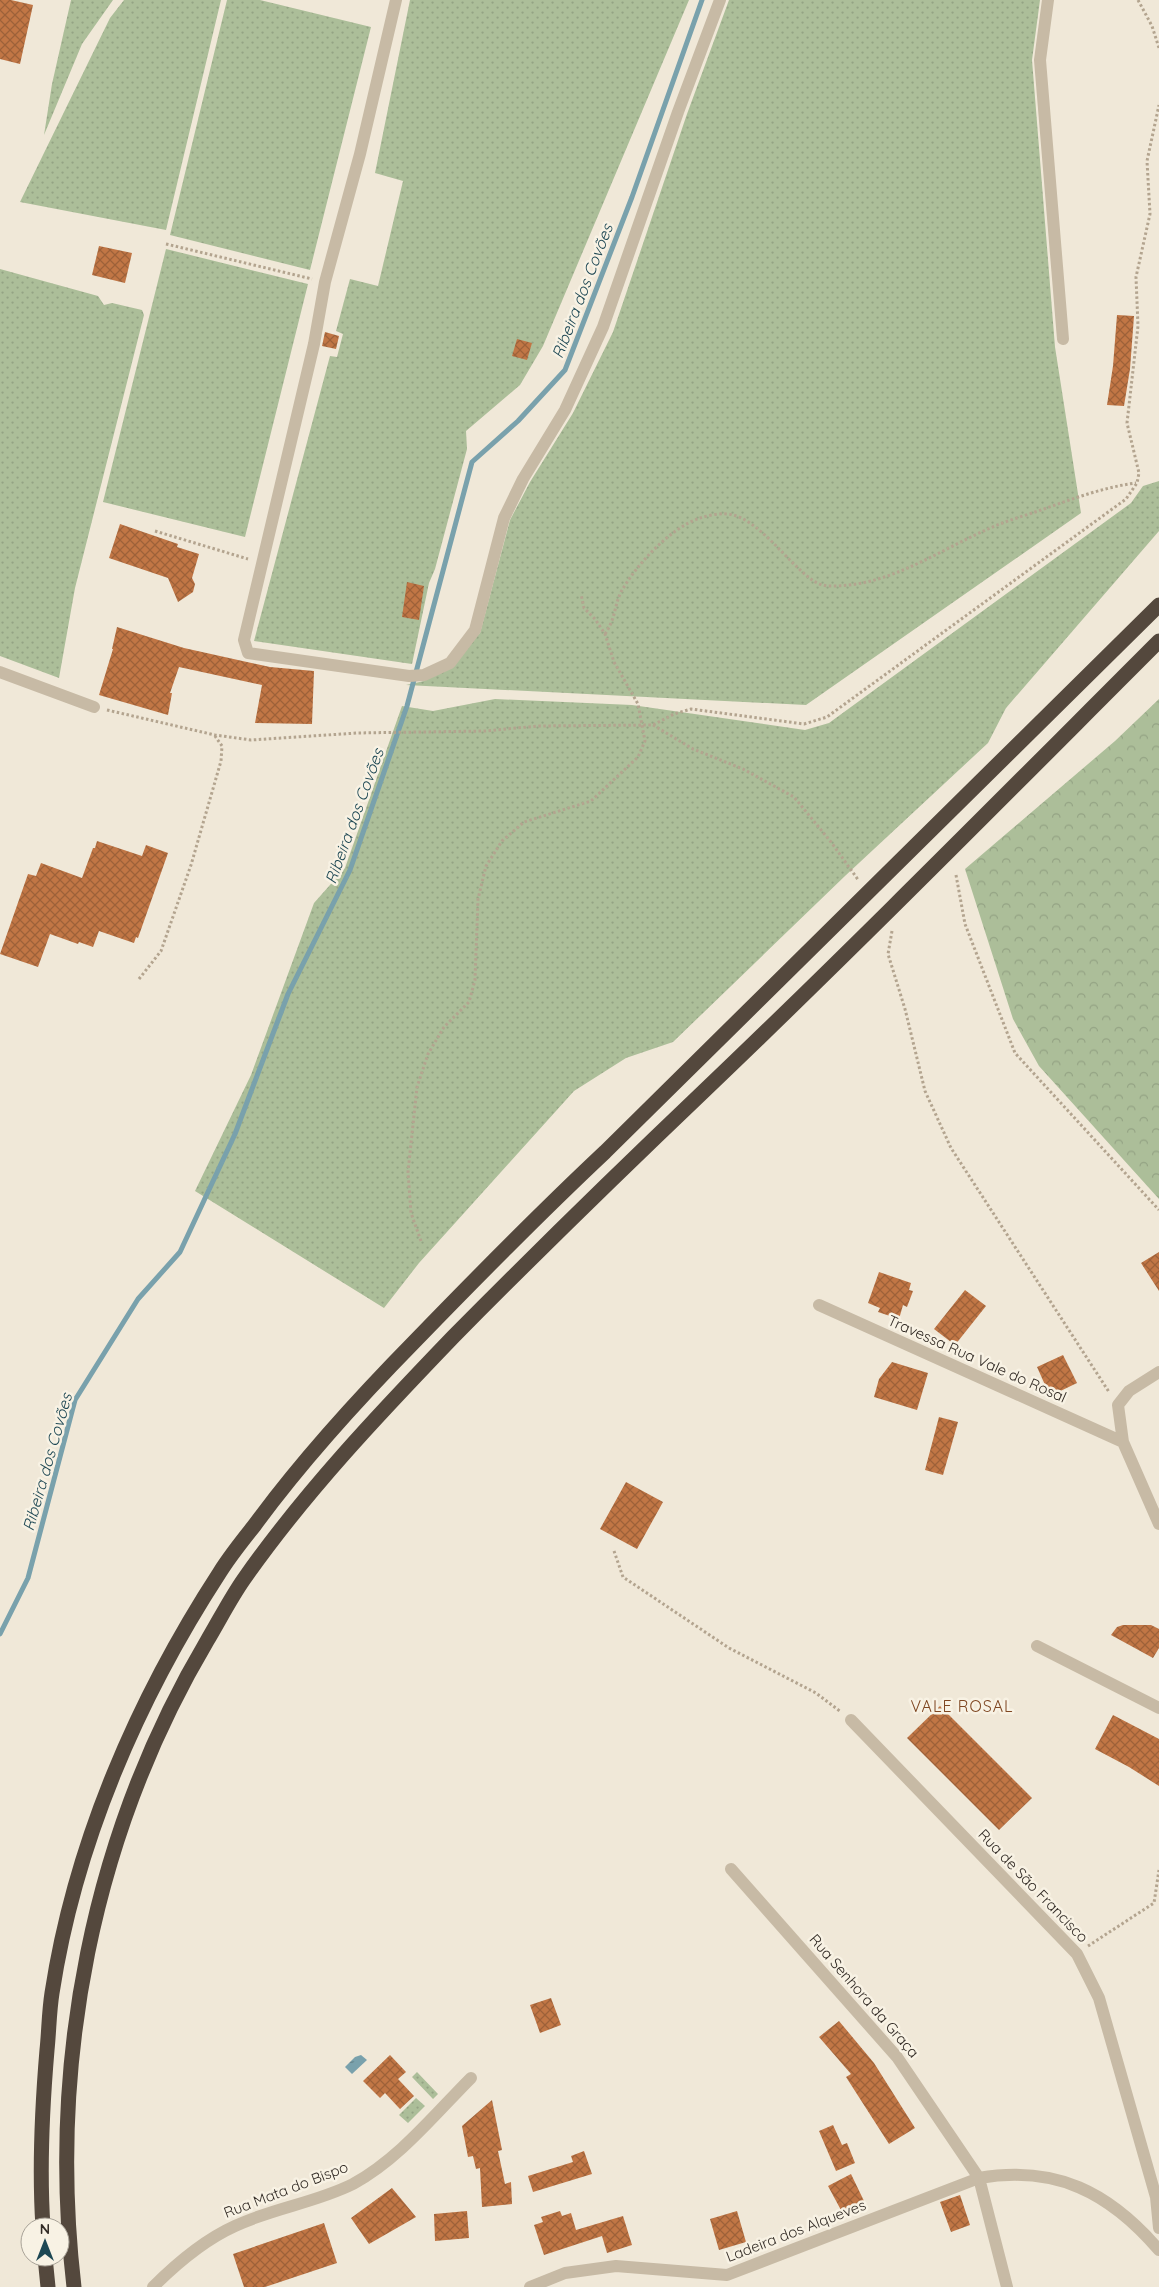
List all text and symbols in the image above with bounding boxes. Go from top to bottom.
water label: Ribeira dos Covões [547,220,617,361]
water label: Ribeira dos Covões [320,744,388,886]
street label: Travessa Rua Vale do Rosal [885,1310,1070,1407]
water label: Ribeira dos Covões [18,1389,77,1533]
district label: VALE ROSAL [910,1696,1014,1716]
street label: Rua de São Francisco [974,1825,1092,1946]
street label: Rua Senhora da Graça [805,1930,923,2061]
street label: Rua Mata do Bispo [221,2157,351,2222]
street label: Ladeira dos Alqueves [723,2195,868,2266]
north arrow [20,2217,70,2267]
text: N [40,2220,50,2238]

